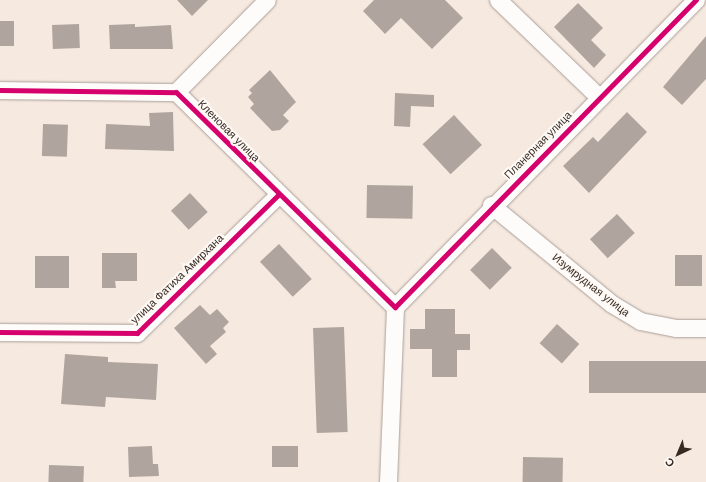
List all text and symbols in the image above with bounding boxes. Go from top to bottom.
street label: Кленовая улица [195,97,263,165]
street label: Планерная улица [501,108,575,182]
street label: улица Фатиха Амирхана [128,231,226,327]
street label: Изумрудная улица [550,251,632,319]
north arrow [658,434,698,474]
text: С [662,455,677,470]

